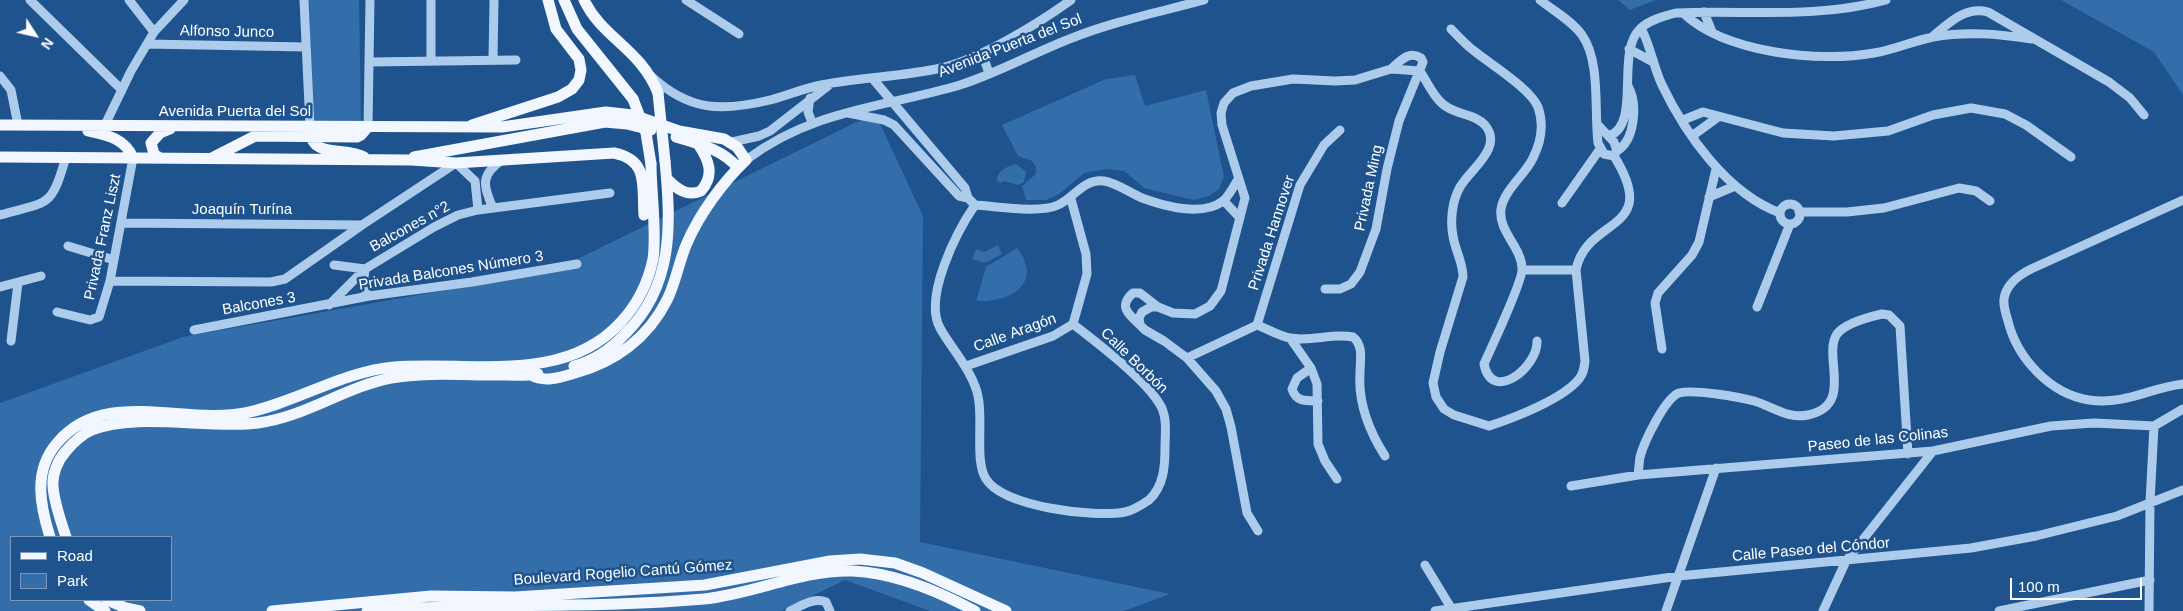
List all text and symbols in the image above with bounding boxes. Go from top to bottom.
north arrow [10,10,60,60]
street label: Avenida Puerta del Sol [936,10,1084,82]
street label: Alfonso Junco [180,22,274,42]
text: N [38,35,57,52]
street label: Avenida Puerta del Sol [159,103,311,121]
street label: Privada Ming [1351,143,1387,233]
street label: Privada Franz Liszt [81,172,125,302]
street label: Privada Hannover [1245,173,1299,293]
street label: Balcones n°2 [367,198,453,256]
street label: Joaquín Turína [192,201,292,219]
street label: Privada Balcones Número 3 [357,248,545,294]
street label: Balcones 3 [221,289,297,319]
street label: Calle Aragón [971,310,1059,356]
street label: Calle Borbón [1097,324,1171,398]
street label: Paseo de las Colinas [1807,424,1949,456]
street label: Calle Paseo del Cóndor [1731,534,1891,566]
legend [10,536,172,601]
text: Road [57,547,93,564]
street label: Boulevard Rogelio Cantú Gómez [513,556,733,590]
scale bar [2013,568,2146,600]
text: Park [57,572,88,589]
text: 100 m [2018,578,2060,595]

